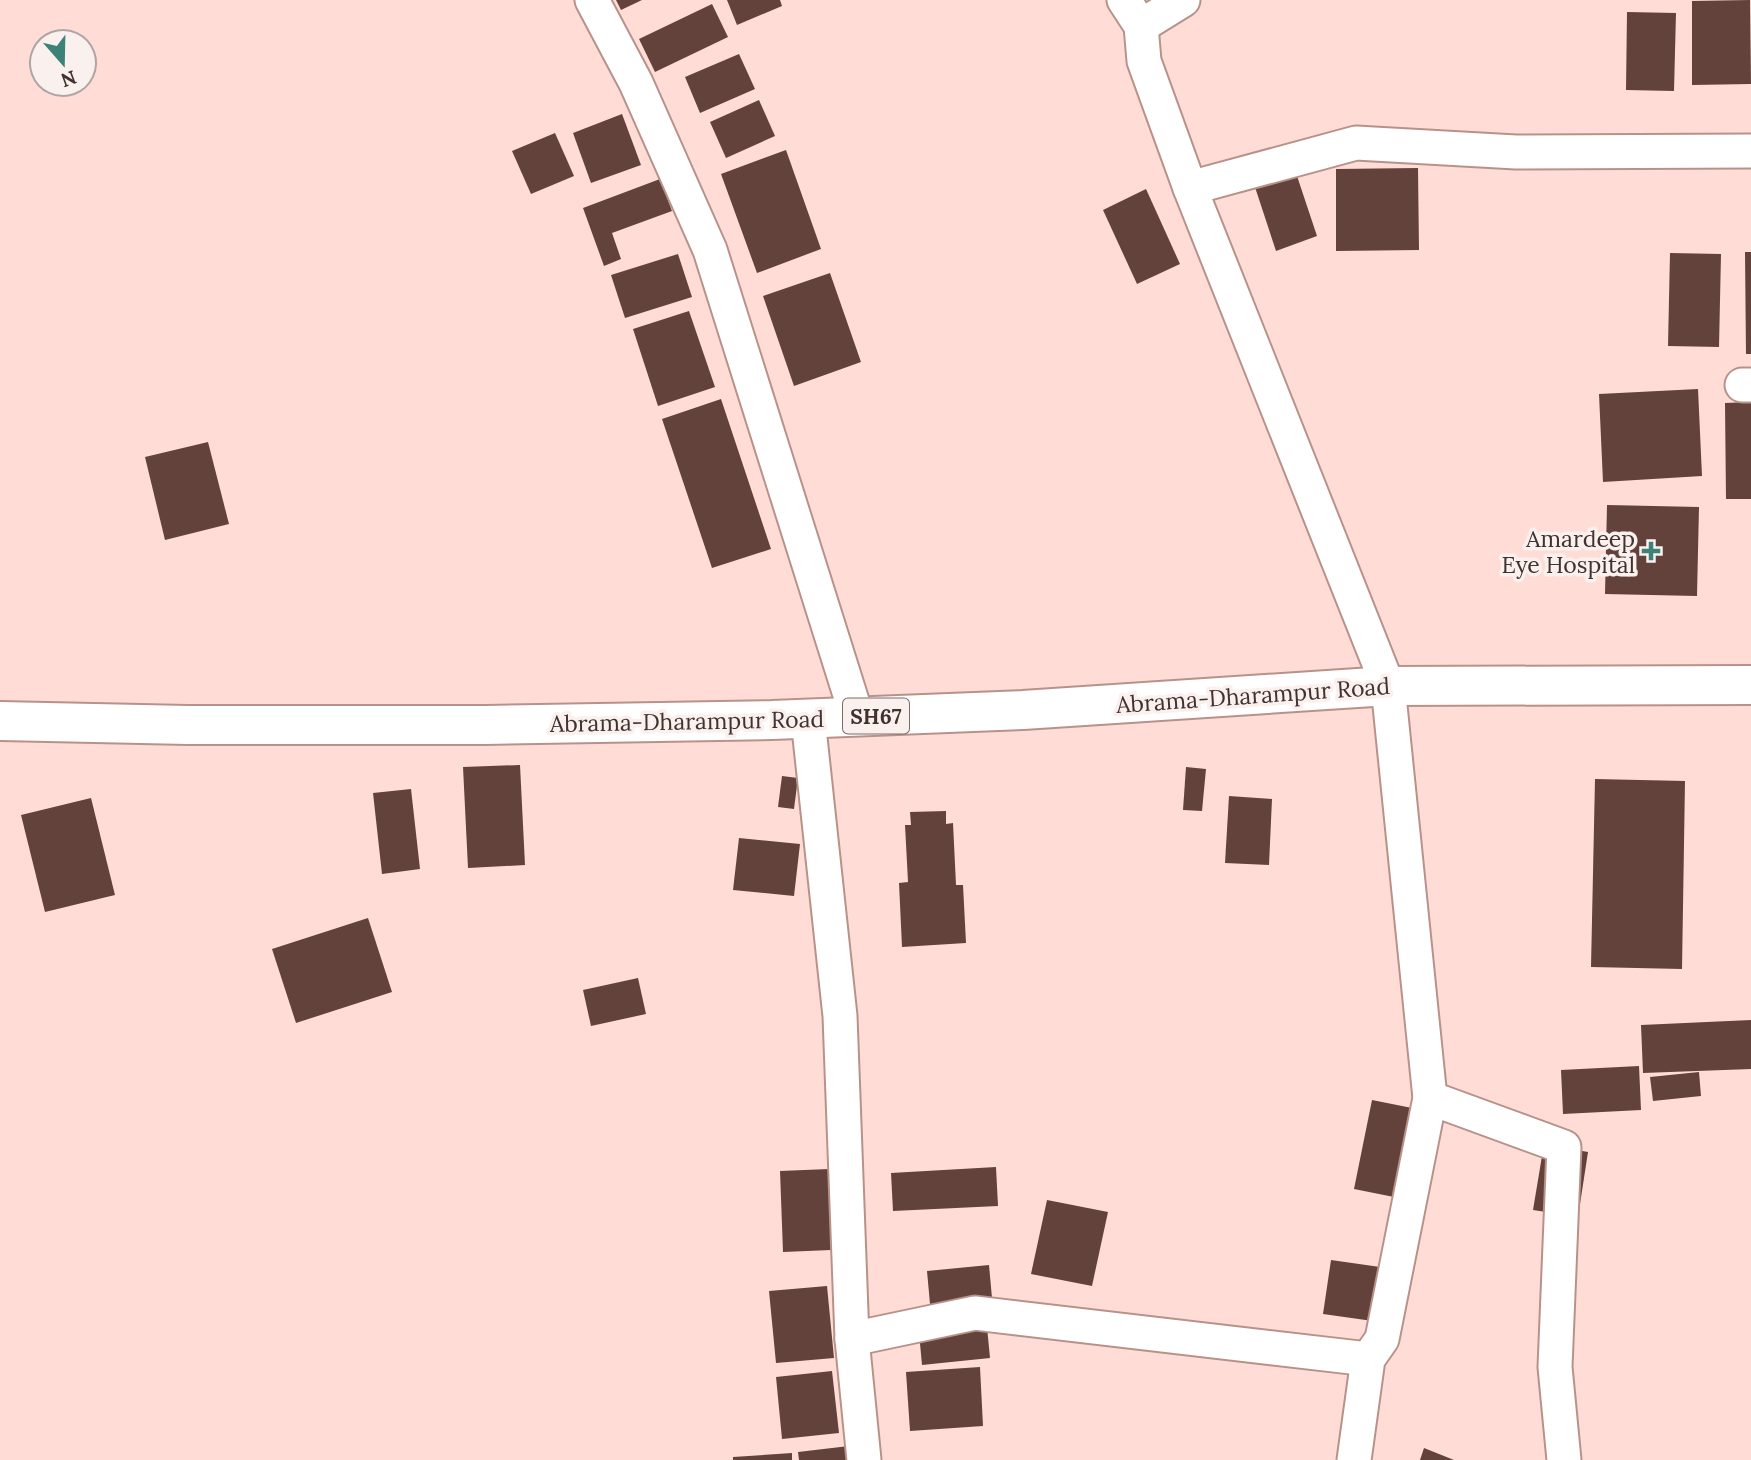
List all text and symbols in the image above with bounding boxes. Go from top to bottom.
north arrow [28,28,98,98]
text: N [58,65,80,93]
place label: Amardeep Eye Hospital [1501,524,1635,579]
marker: Amardeep Eye Hospital [1641,541,1661,561]
street label: Abrama-Dharampur Road [1114,671,1391,719]
road number: SH67 [843,698,909,734]
street label: Abrama-Dharampur Road [549,704,825,738]

